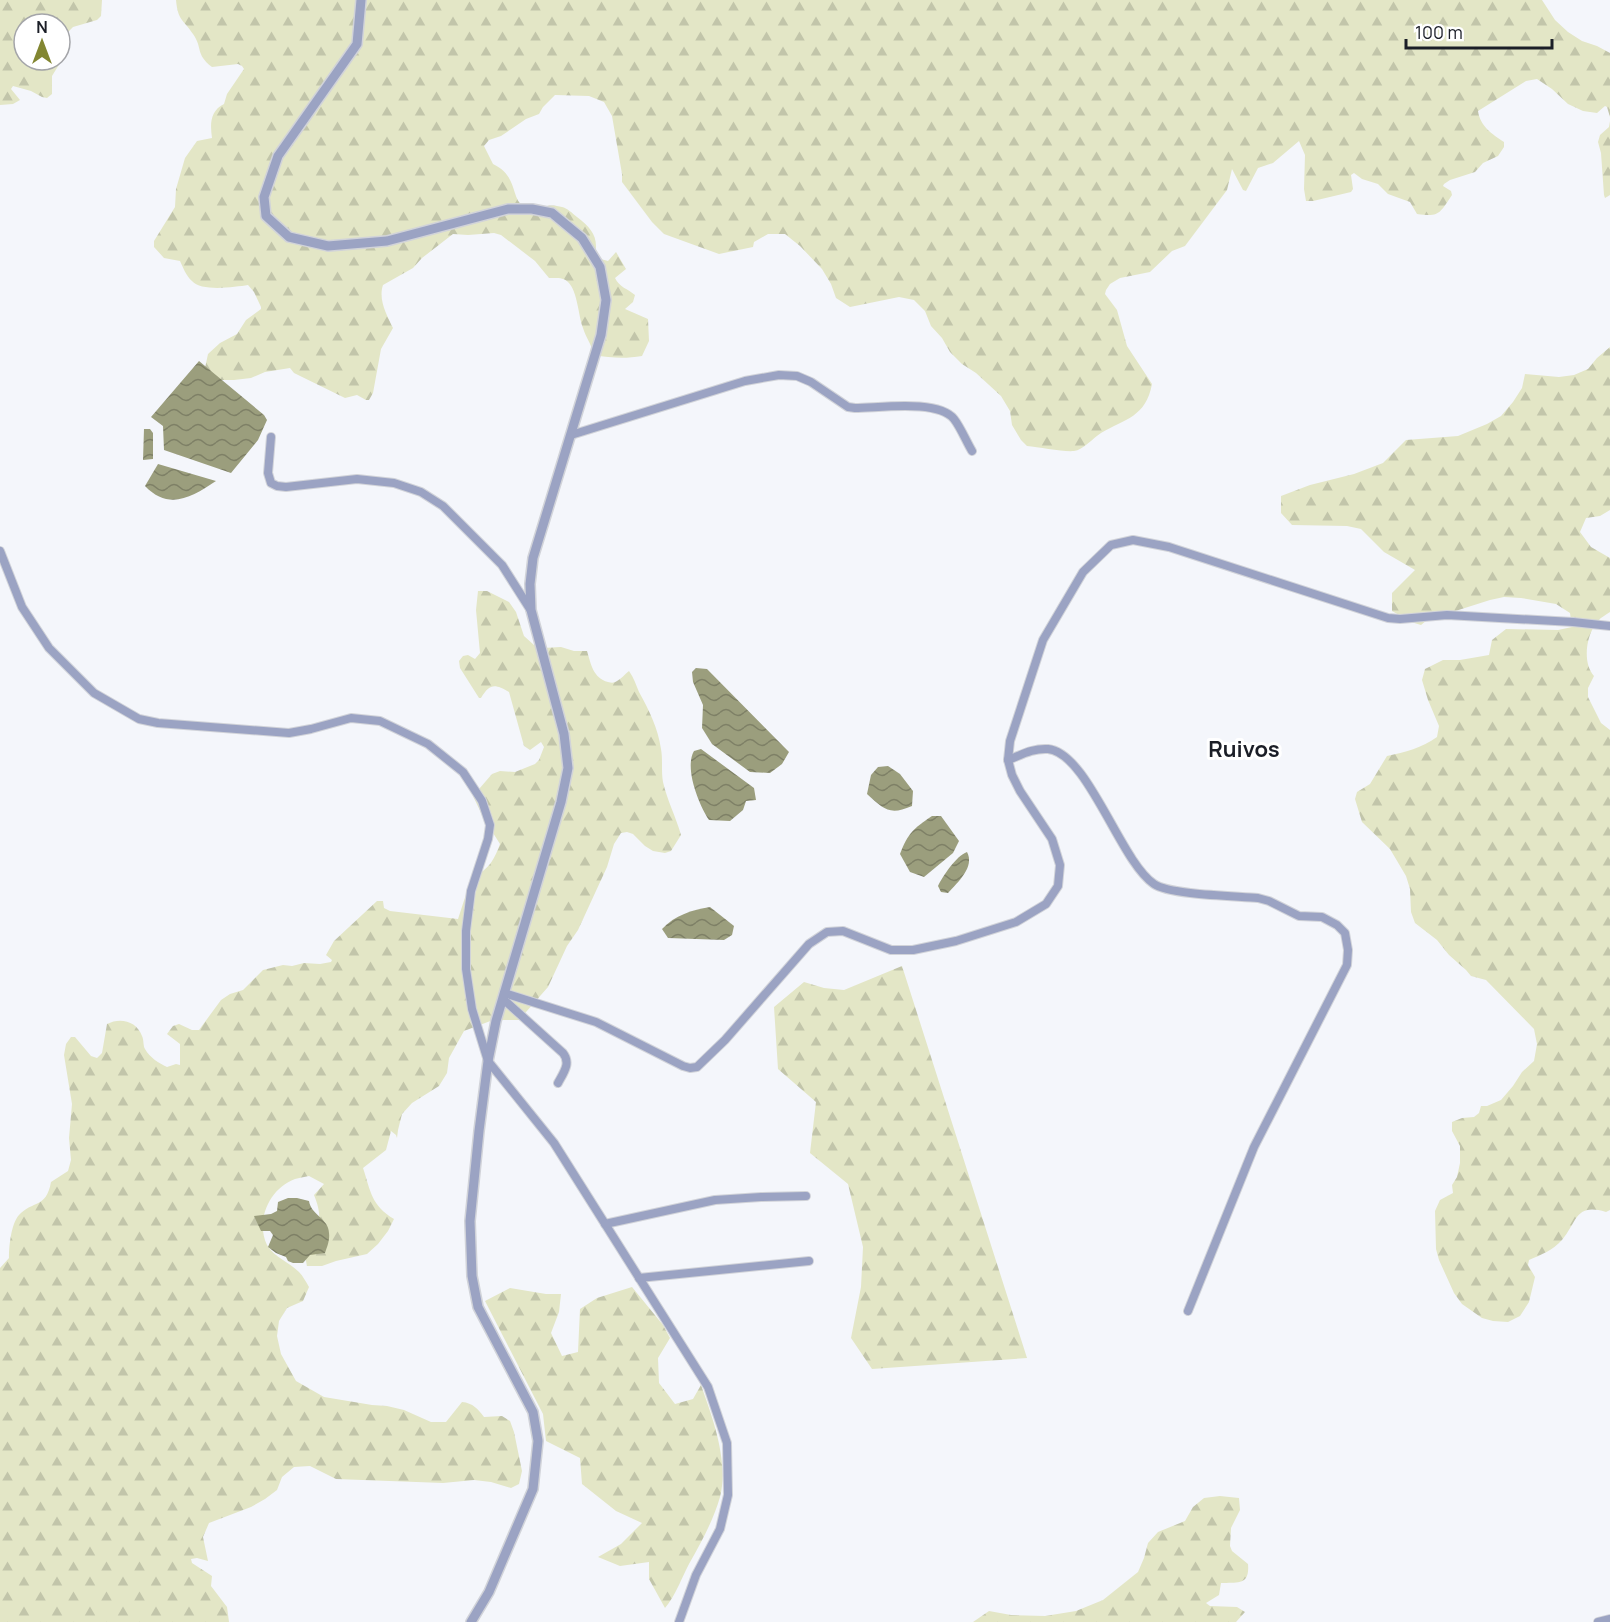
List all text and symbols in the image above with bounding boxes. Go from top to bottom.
north arrow [12,12,72,72]
scale bar [1406,12,1552,50]
text: N [36,16,48,38]
text: 100 m [1415,20,1463,44]
district label: Ruivos [1208,734,1280,764]

